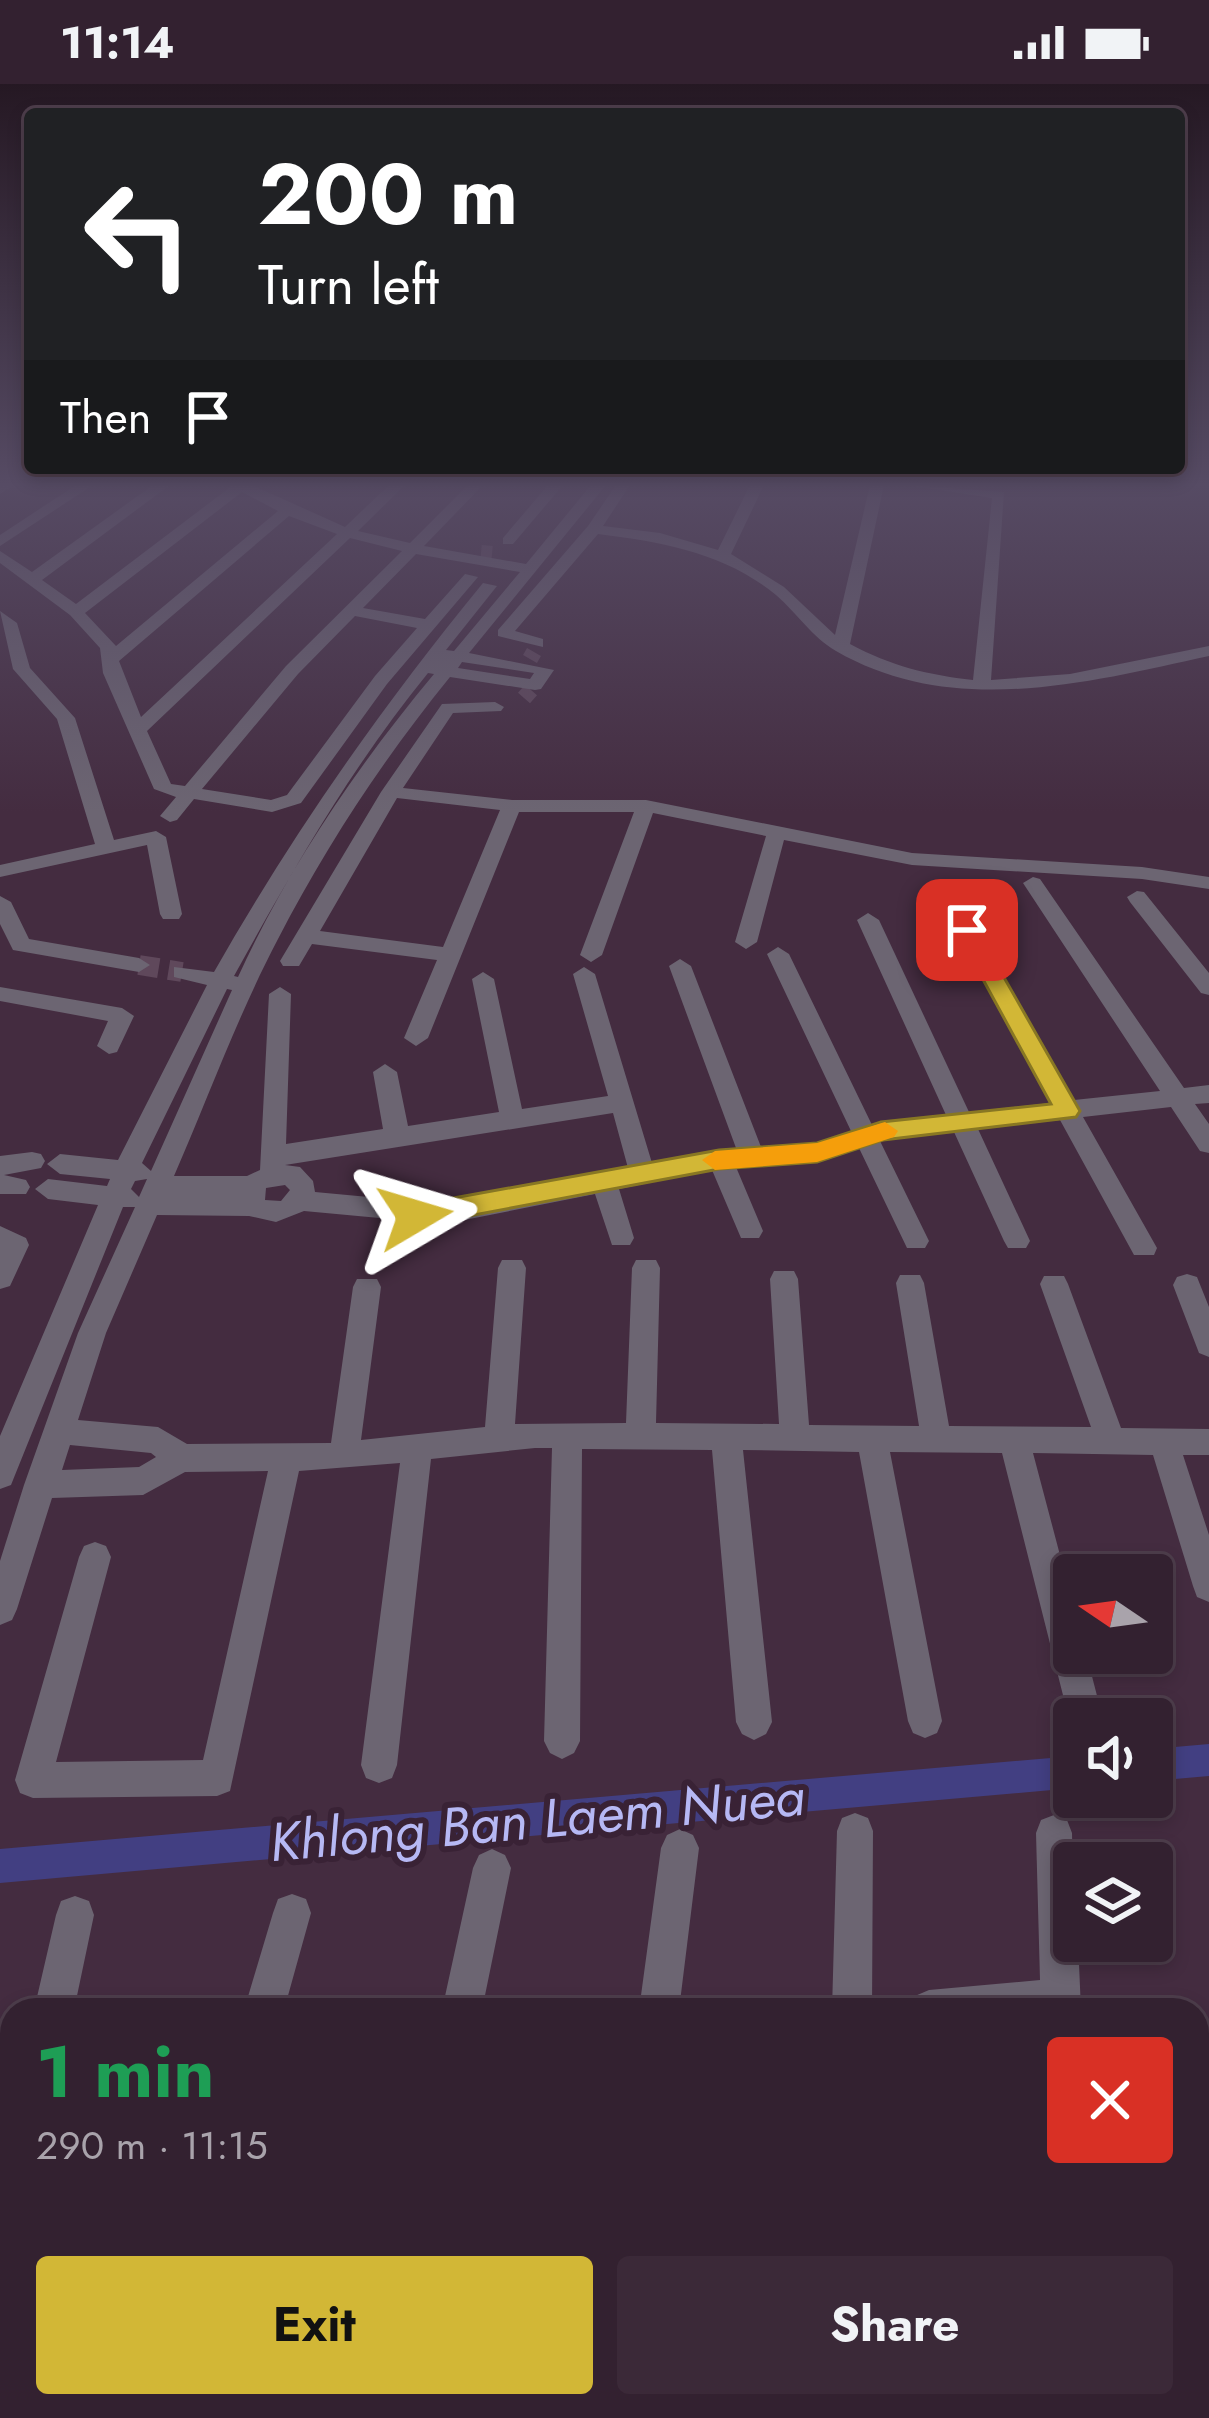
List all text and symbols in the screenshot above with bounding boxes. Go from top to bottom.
text: 11:14 [60,10,175,75]
text: 200 m [258,134,518,256]
icon: left [60,156,216,312]
text: Turn left [258,246,439,324]
icon: arrive [175,384,241,450]
text: Then [60,385,151,450]
pin [916,879,1018,981]
icon: arrive [934,897,1000,963]
position arrow [352,1153,478,1279]
north arrow [1053,1554,1173,1674]
map controls [1053,1554,1173,1962]
button: sound [1053,1698,1173,1818]
water label: Khlong Ban Laem Nuea [266,1757,808,1881]
button: layers [1053,1842,1173,1962]
text: 1 min [36,2020,215,2124]
button: close [1047,2037,1173,2163]
text: 290 m · 11:15 [36,2117,268,2174]
button: Exit [36,2256,593,2394]
button: Share [617,2256,1173,2394]

